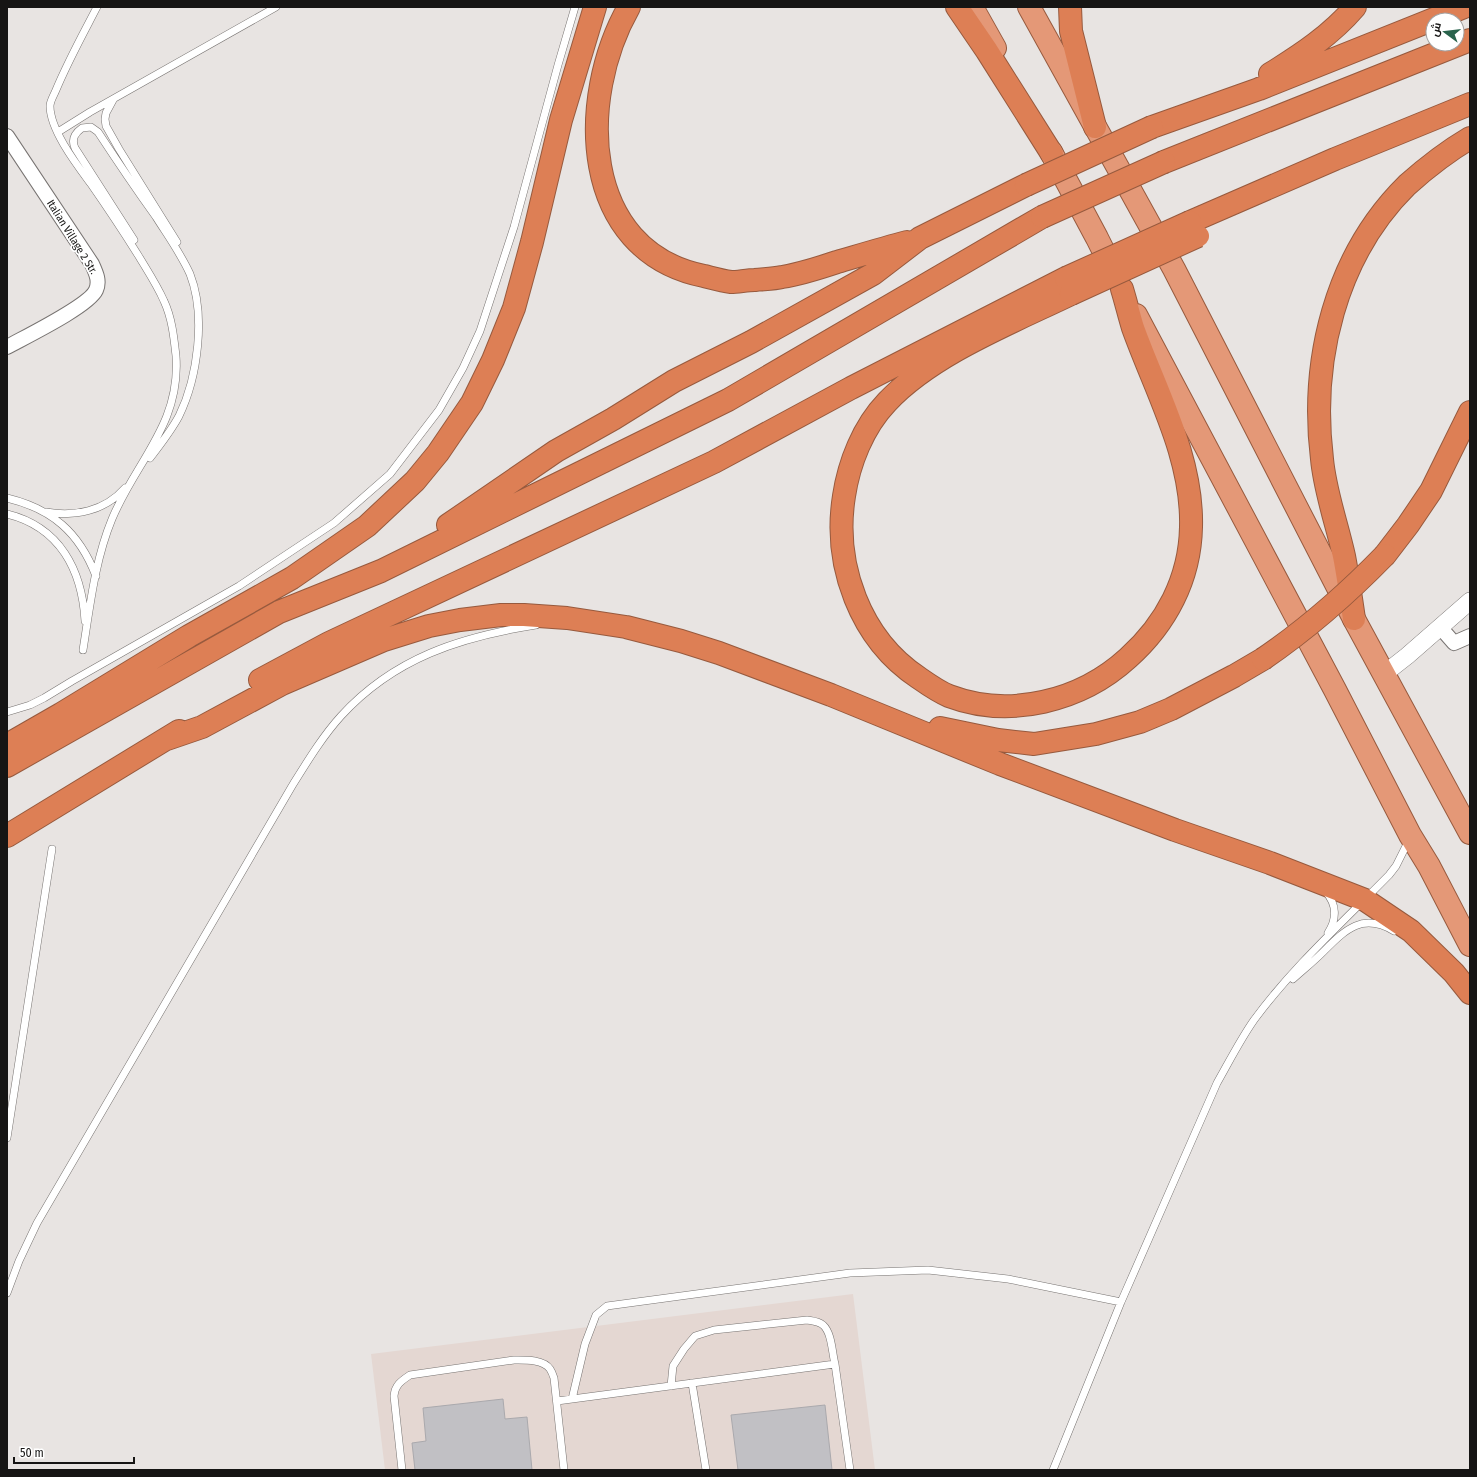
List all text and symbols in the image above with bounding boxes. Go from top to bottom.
north arrow [1425,12,1465,52]
text: ش [1428,21,1444,38]
street label: Italian Village 2 Str. [44,197,100,277]
scale bar [14,1439,134,1465]
text: 50 m [20,1446,44,1460]

